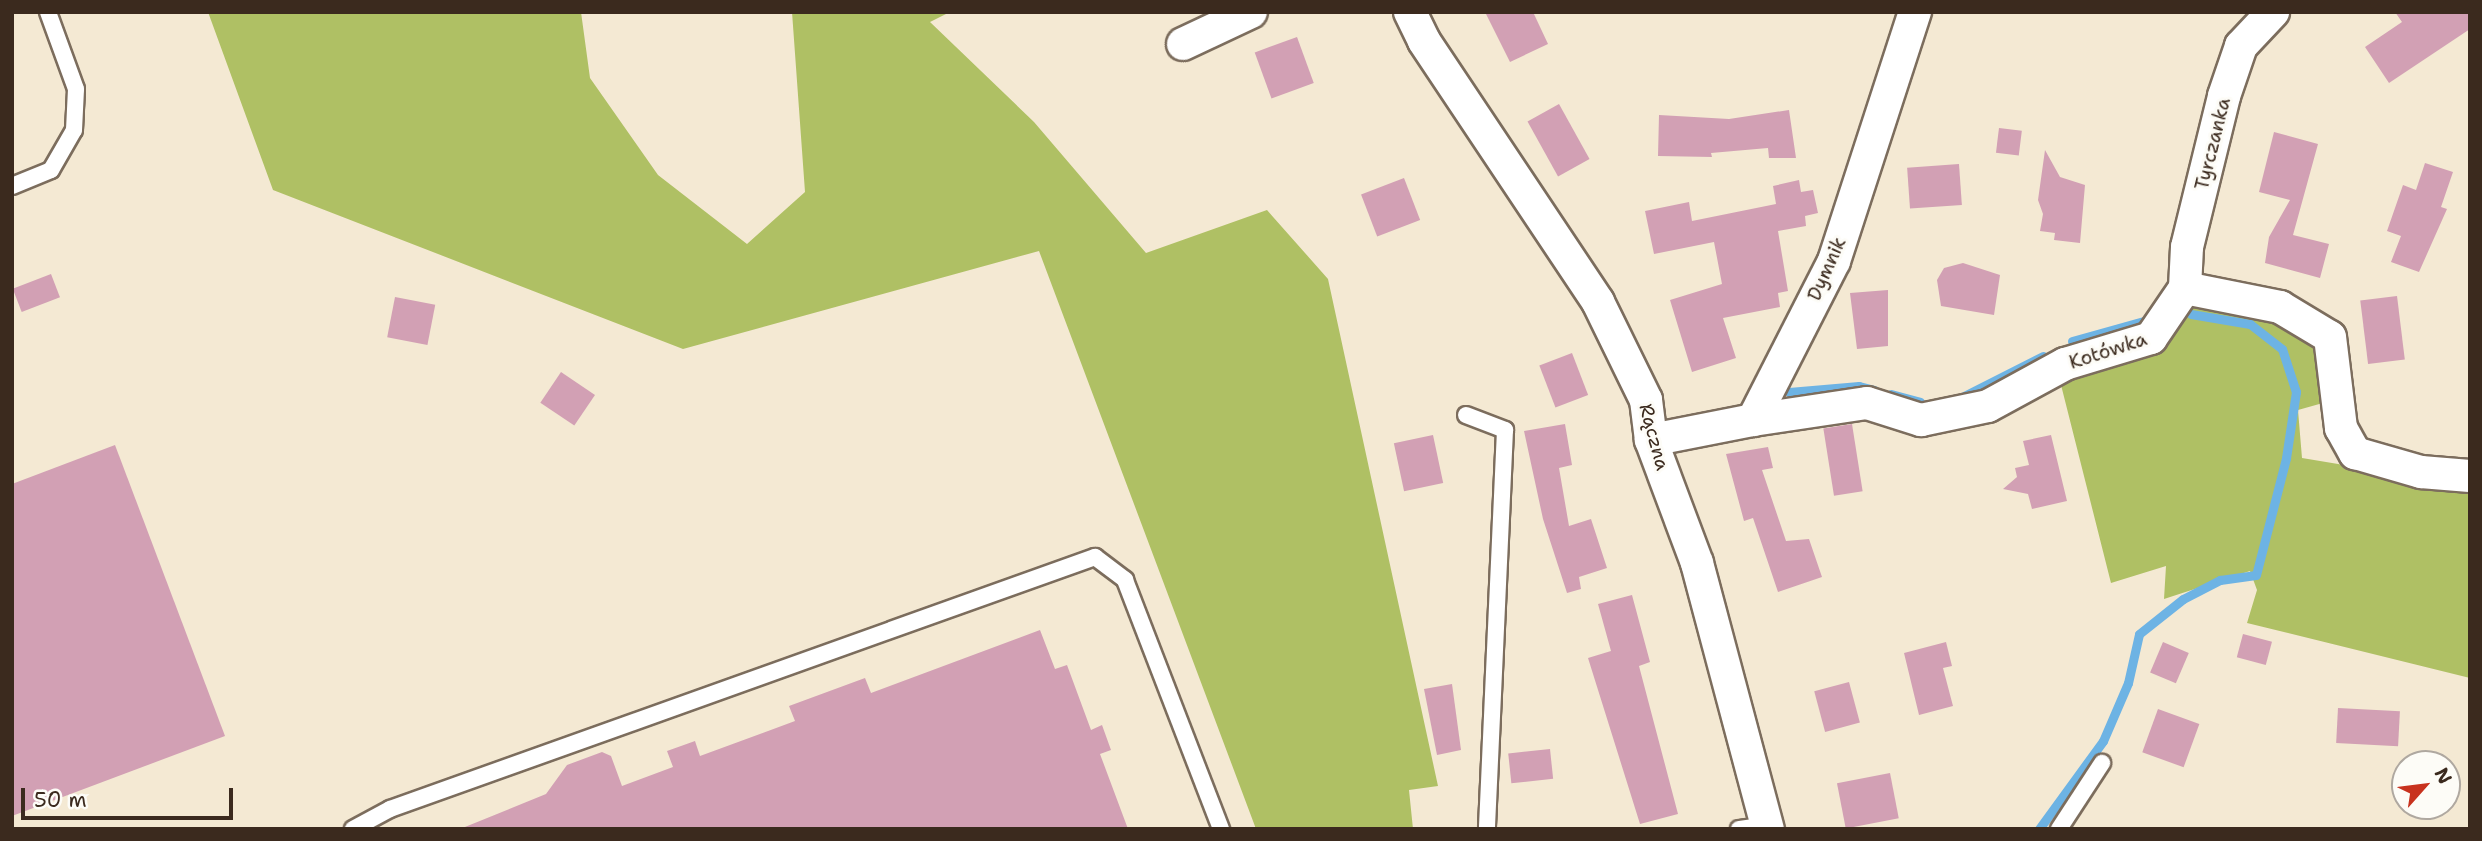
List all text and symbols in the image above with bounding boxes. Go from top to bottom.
street label: Tyrczanka [2191,96,2235,192]
street label: Dymnik [1803,234,1851,304]
street label: Kotówka [2066,328,2150,374]
street label: Rączna [1634,401,1674,473]
north arrow [2391,750,2461,820]
text: N [2429,763,2458,788]
scale bar [24,774,236,818]
text: 50 m [34,786,87,814]

